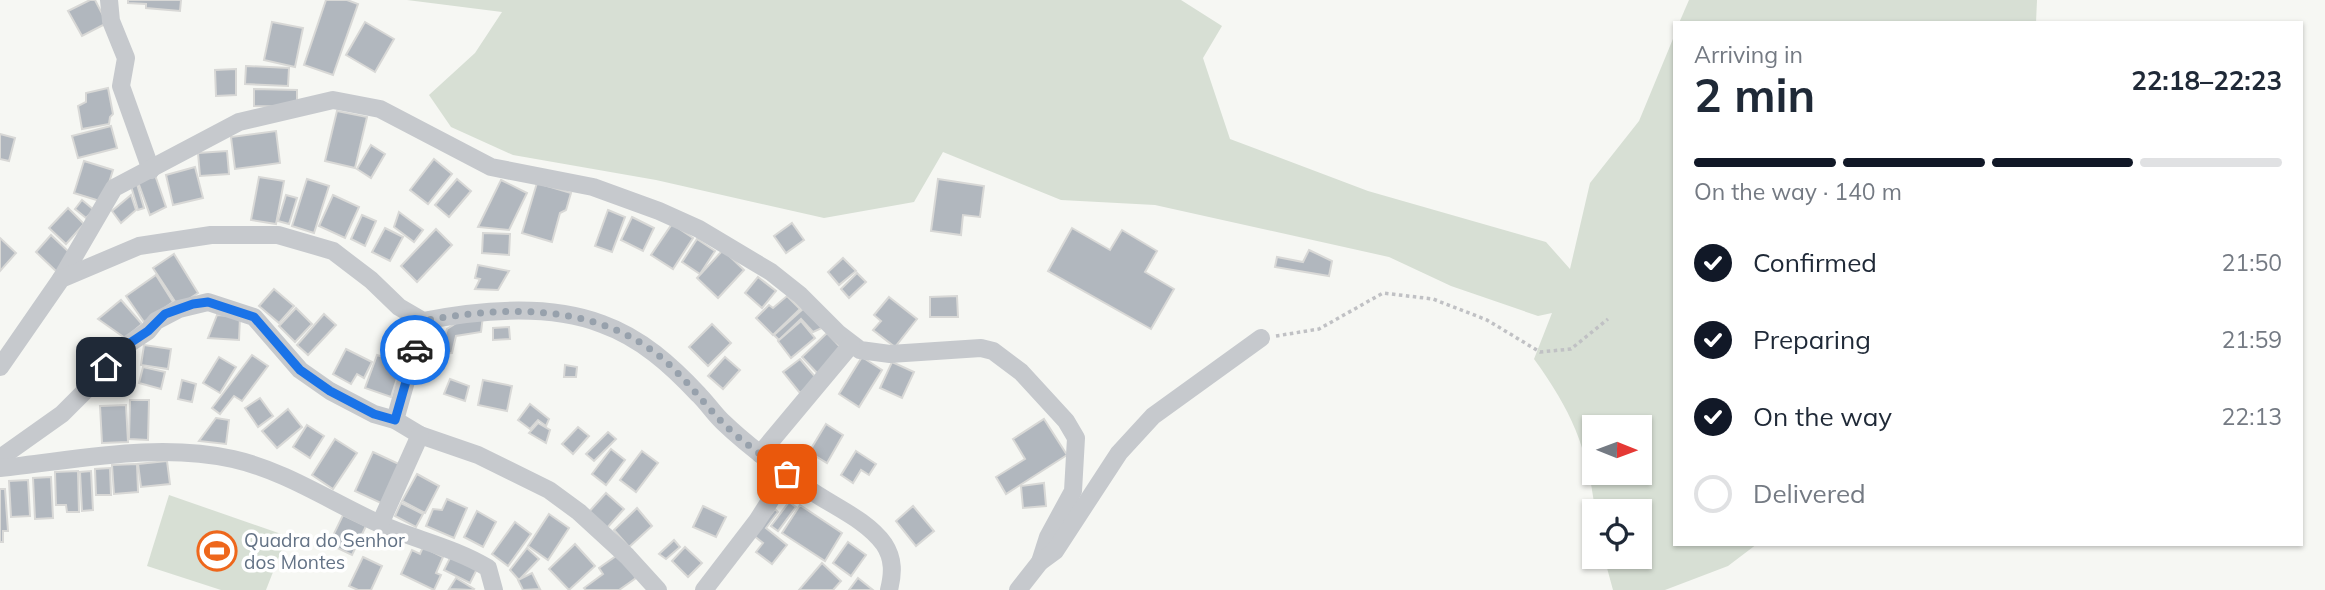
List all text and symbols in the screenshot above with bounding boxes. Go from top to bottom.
text: Arriving in [1694,40,1803,69]
text: 22:18–22:23 [2131,64,2282,97]
text: 2 min [1694,66,1815,124]
text: On the way · 140 m [1694,177,1902,206]
icon: check [1694,244,1732,282]
text: Confirmed [1753,246,1877,279]
text: 21:50 [2222,248,2282,277]
courier [380,315,450,385]
icon: check [1694,321,1732,359]
text: Preparing [1753,323,1871,356]
text: 21:59 [2222,325,2282,354]
icon: car [396,331,434,369]
pin [76,337,136,397]
icon: home [87,348,125,386]
icon: check [1694,398,1732,436]
text: On the way [1753,400,1892,433]
text: 22:13 [2222,402,2282,431]
north arrow [1582,415,1652,485]
map controls [1582,415,1652,569]
pin [757,444,817,504]
icon: bag [768,455,806,493]
text: Delivered [1753,477,1866,510]
button: locate [1582,499,1652,569]
place label: Quadra do Senhor dos Montes [244,528,405,574]
sports icon: Quadra do Senhor dos Montes [196,530,238,572]

